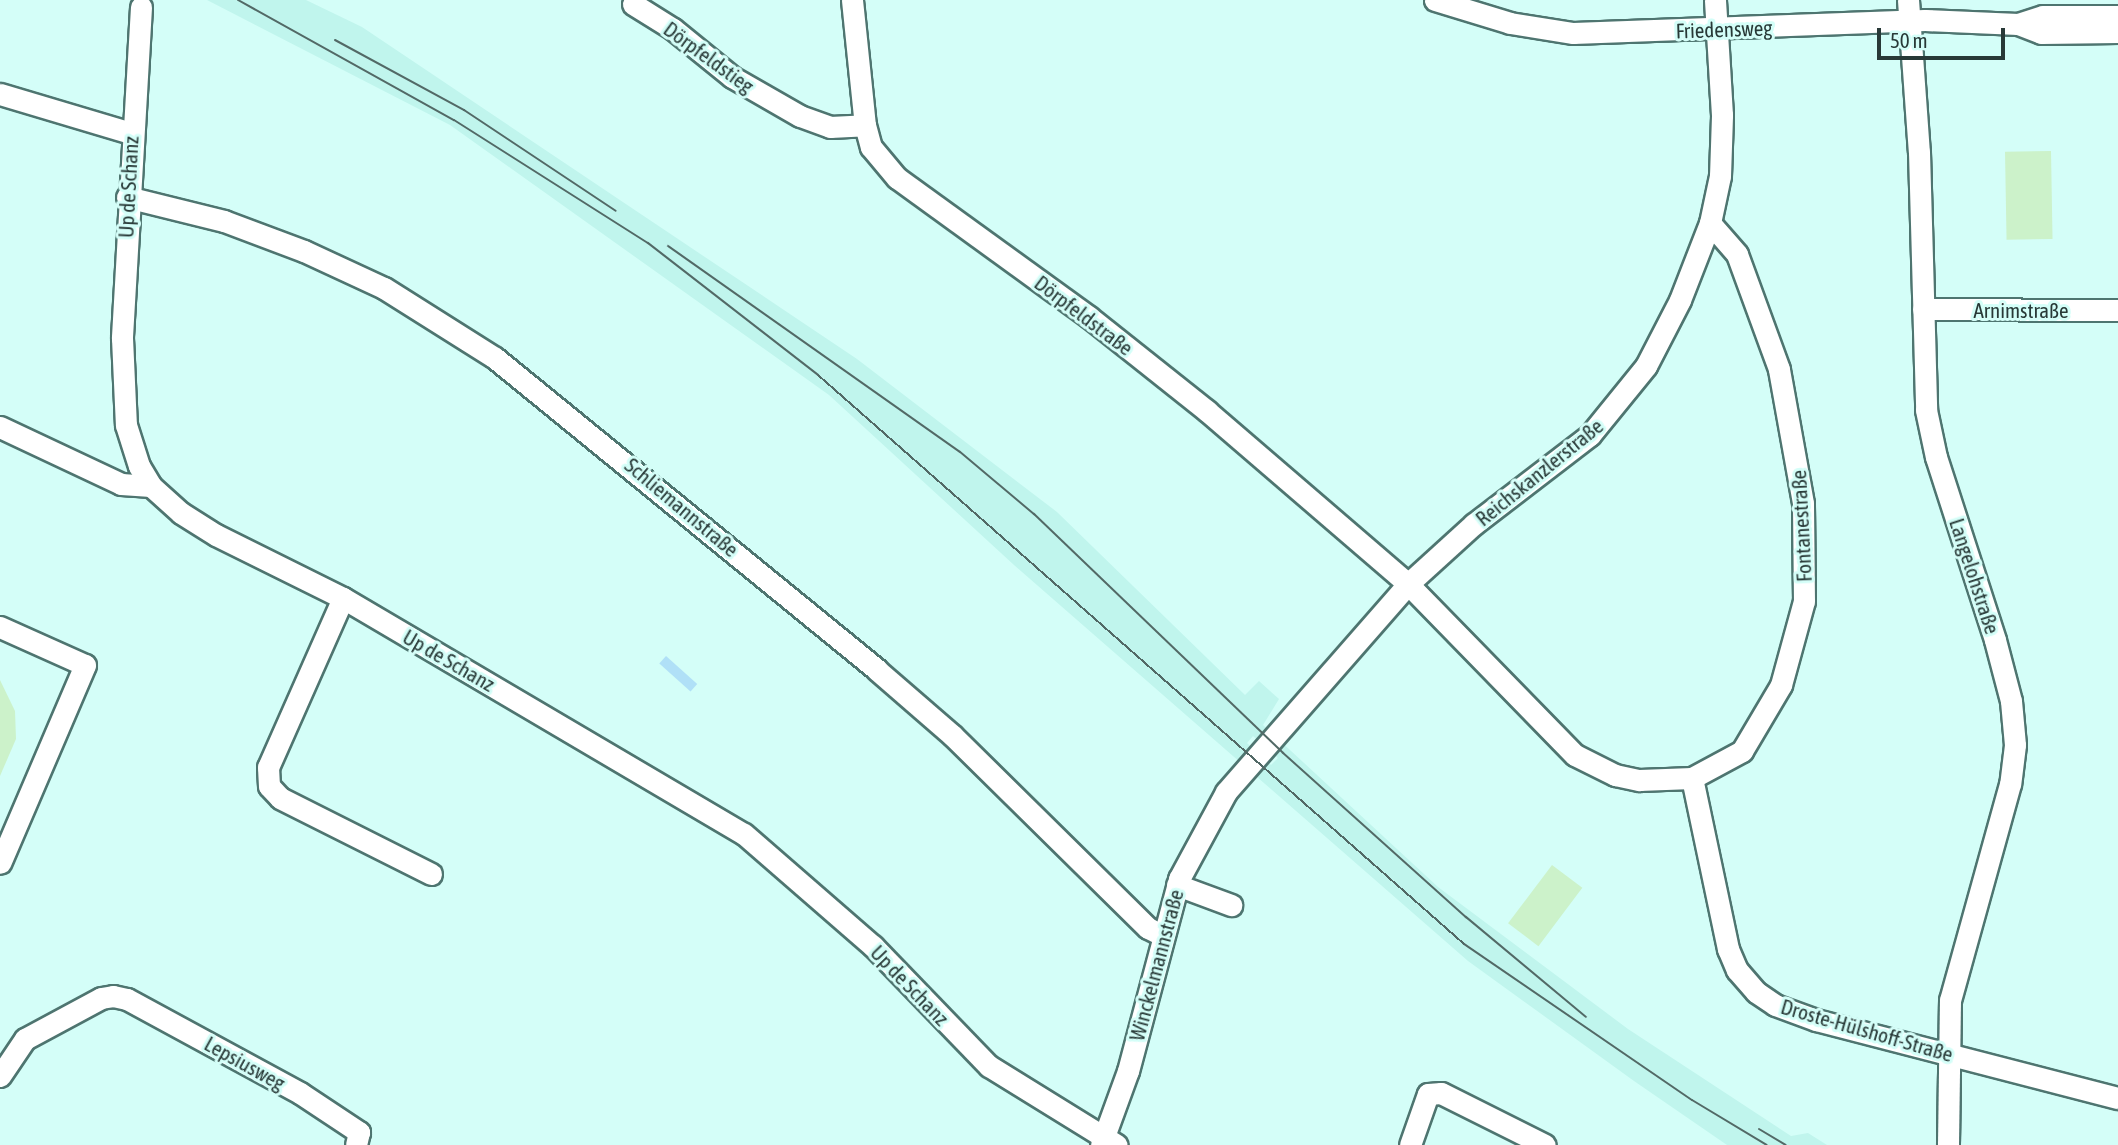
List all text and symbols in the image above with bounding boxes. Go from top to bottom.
scale bar [1880,14,2008,58]
street label: Friedensweg [1675,15,1773,43]
street label: Dörpfeldstieg [659,16,759,98]
text: 50 m [1890,28,1928,52]
street label: Up de Schanz [113,135,143,239]
street label: Dörpfeldstraße [1030,270,1138,360]
street label: Arnimstraße [1973,297,2069,323]
street label: Reichskanzlerstraße [1470,413,1608,531]
street label: Schliemannstraße [620,452,744,562]
street label: Fontanestraße [1785,469,1817,583]
street label: Langelohstraße [1944,515,2006,637]
street label: Up de Schanz [399,624,499,696]
street label: Winckelmannstraße [1124,887,1188,1043]
street label: Up de Schanz [866,940,954,1030]
street label: Droste-Hülshoff-Straße [1778,993,1956,1067]
street label: Lepsiusweg [200,1031,290,1095]

